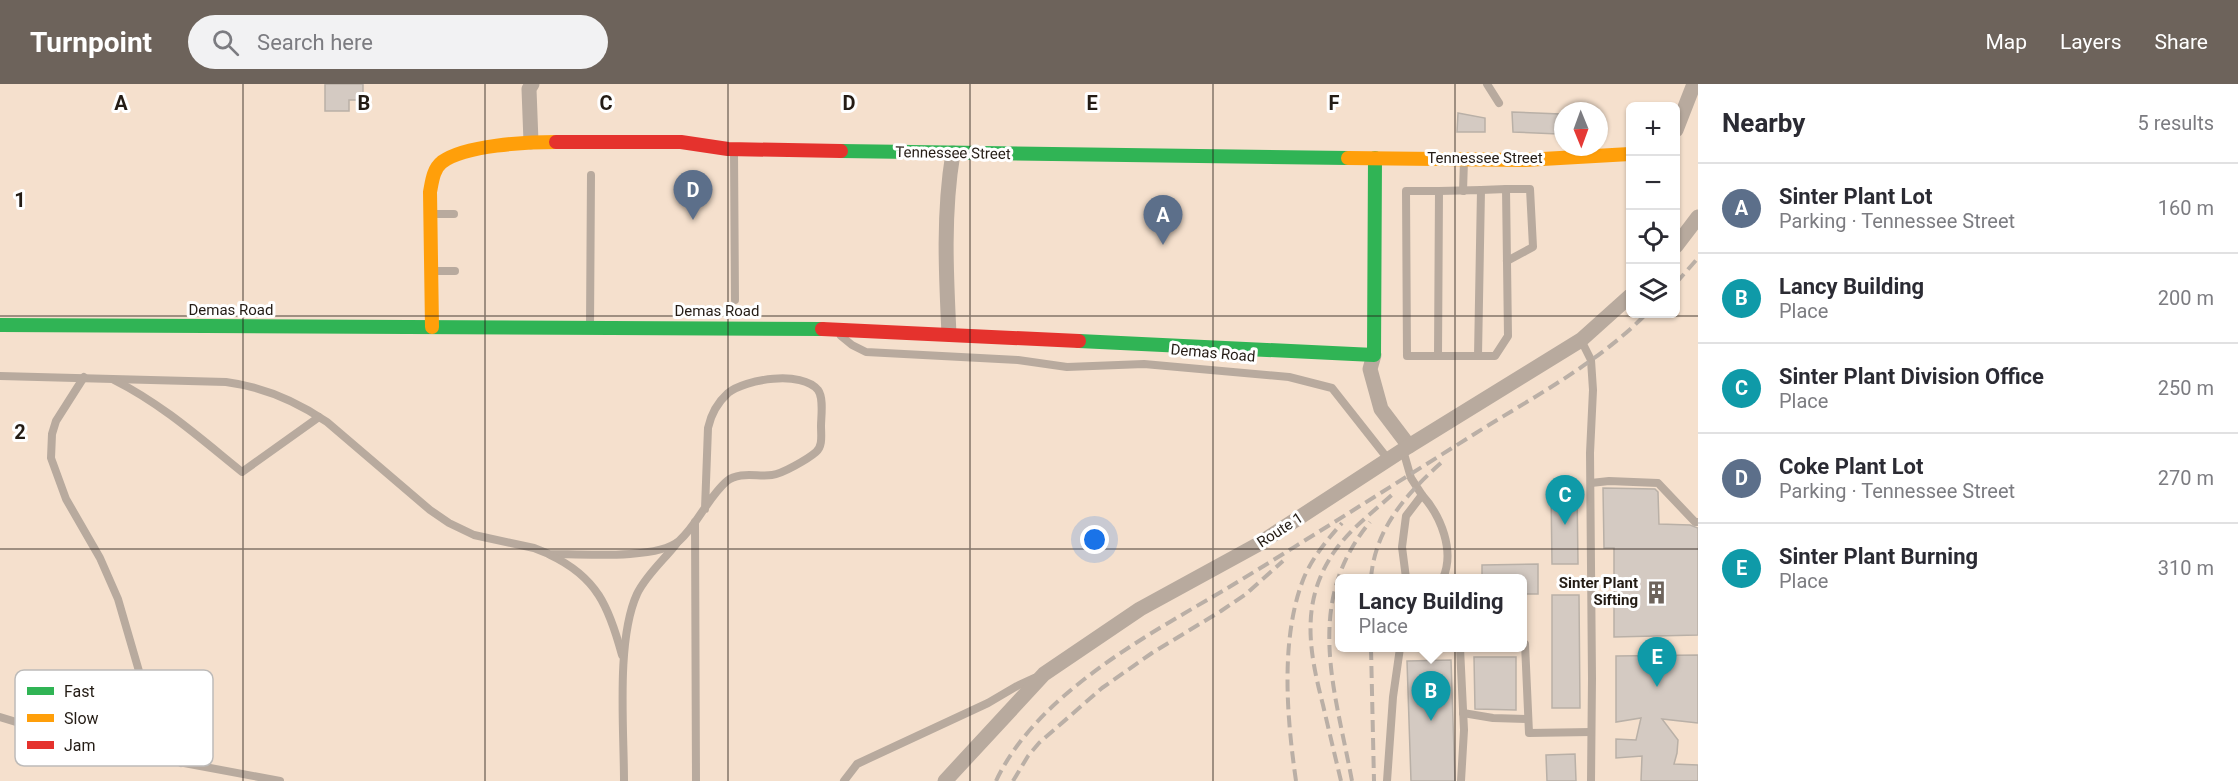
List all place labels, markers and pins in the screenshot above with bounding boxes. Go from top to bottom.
pin: D [674,170,712,220]
pin: A [1144,196,1182,245]
pin: C [1546,476,1584,525]
place label: Sinter Plant Sifting [1559,574,1638,609]
building icon: Sinter Plant Sifting [1643,579,1669,605]
pin: E [1638,638,1676,687]
pin: B [1412,672,1450,721]

